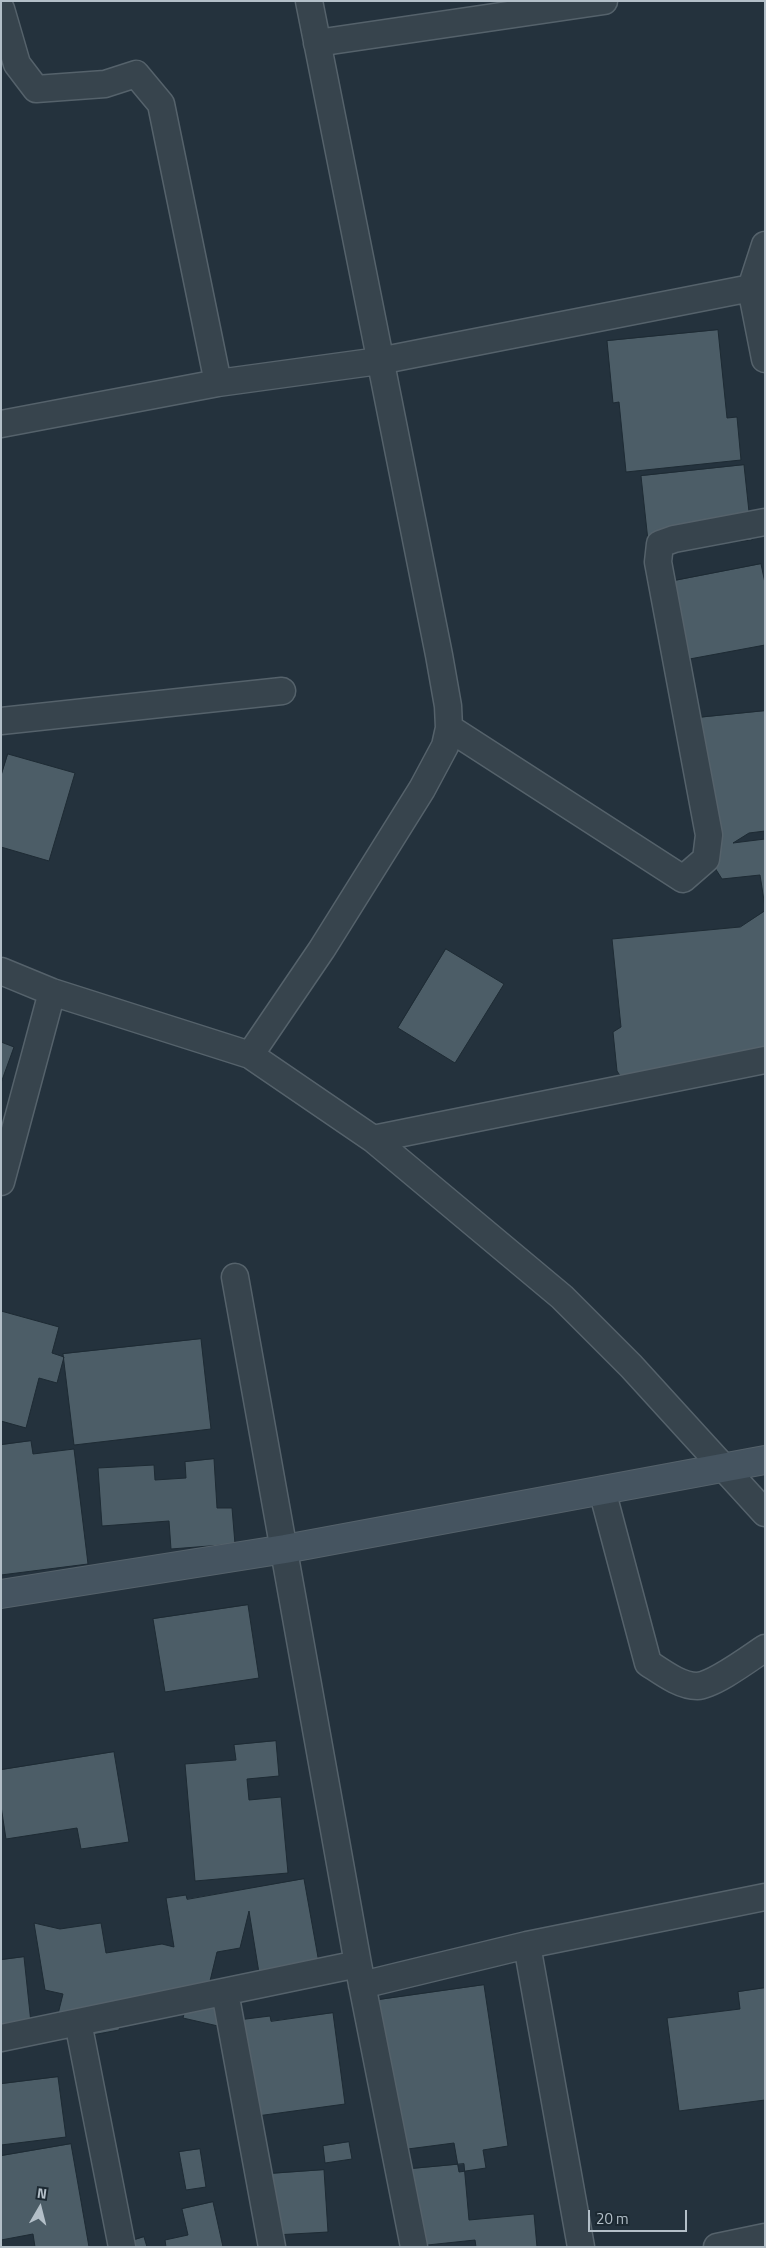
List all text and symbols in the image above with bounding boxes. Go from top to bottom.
text: N [36,2182,48,2204]
north arrow [15,2183,65,2233]
scale bar [591,2200,690,2232]
text: 20 m [596,2207,629,2230]

